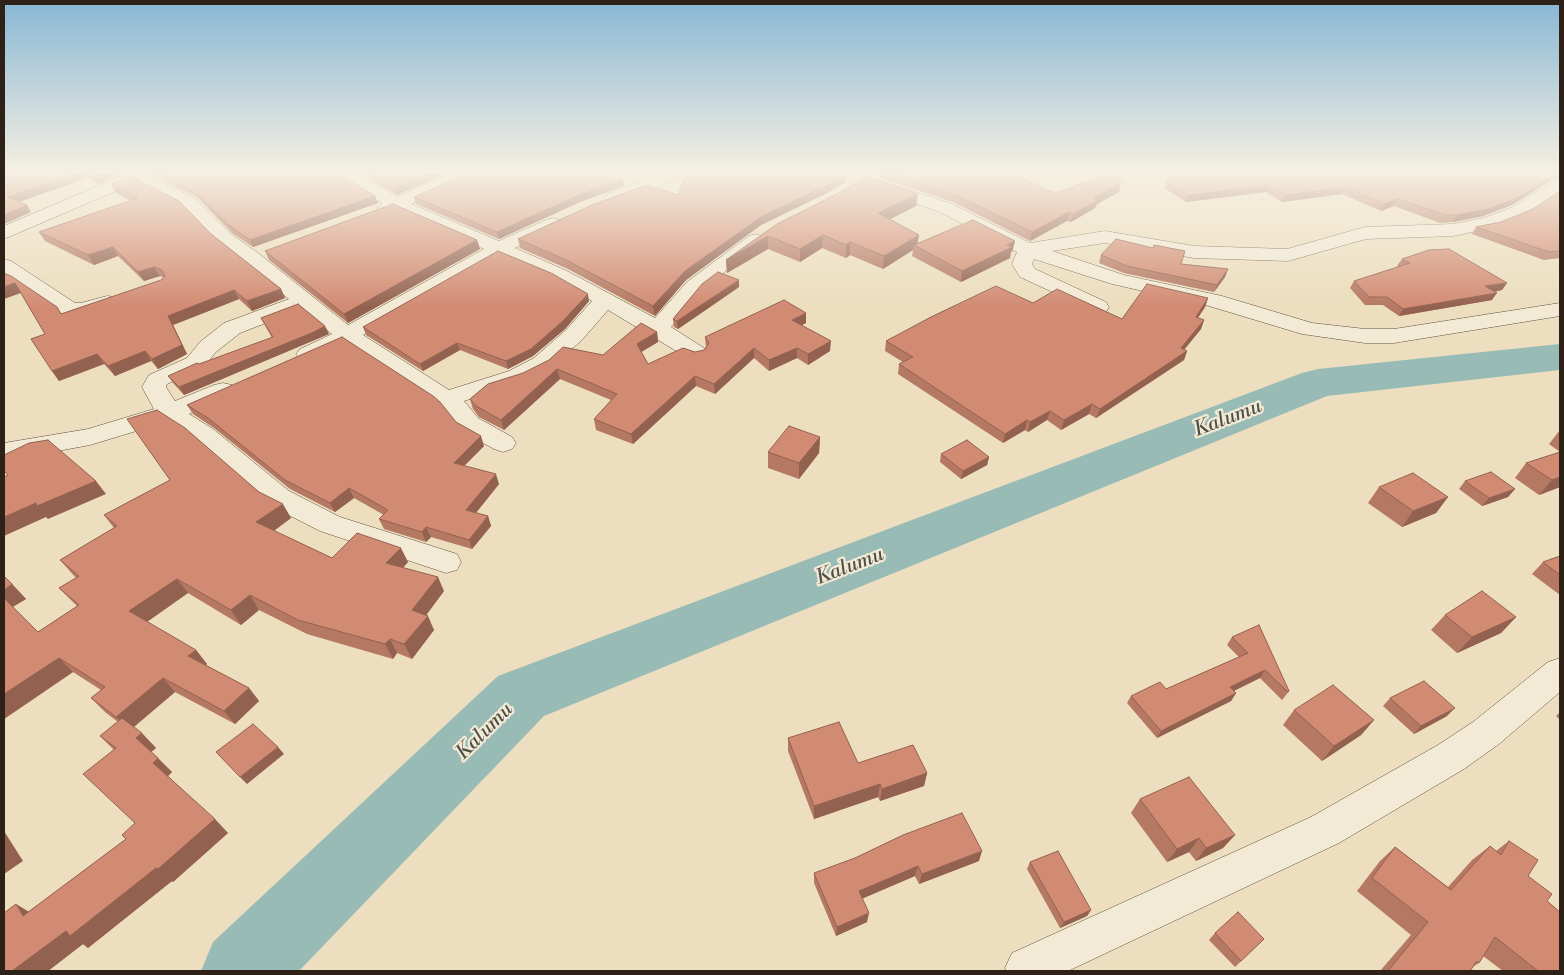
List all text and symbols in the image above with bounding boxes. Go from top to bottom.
water label: Kalumu [1190,395,1266,443]
water label: Kalumu [812,543,888,591]
water label: Kalumu [451,698,519,766]

